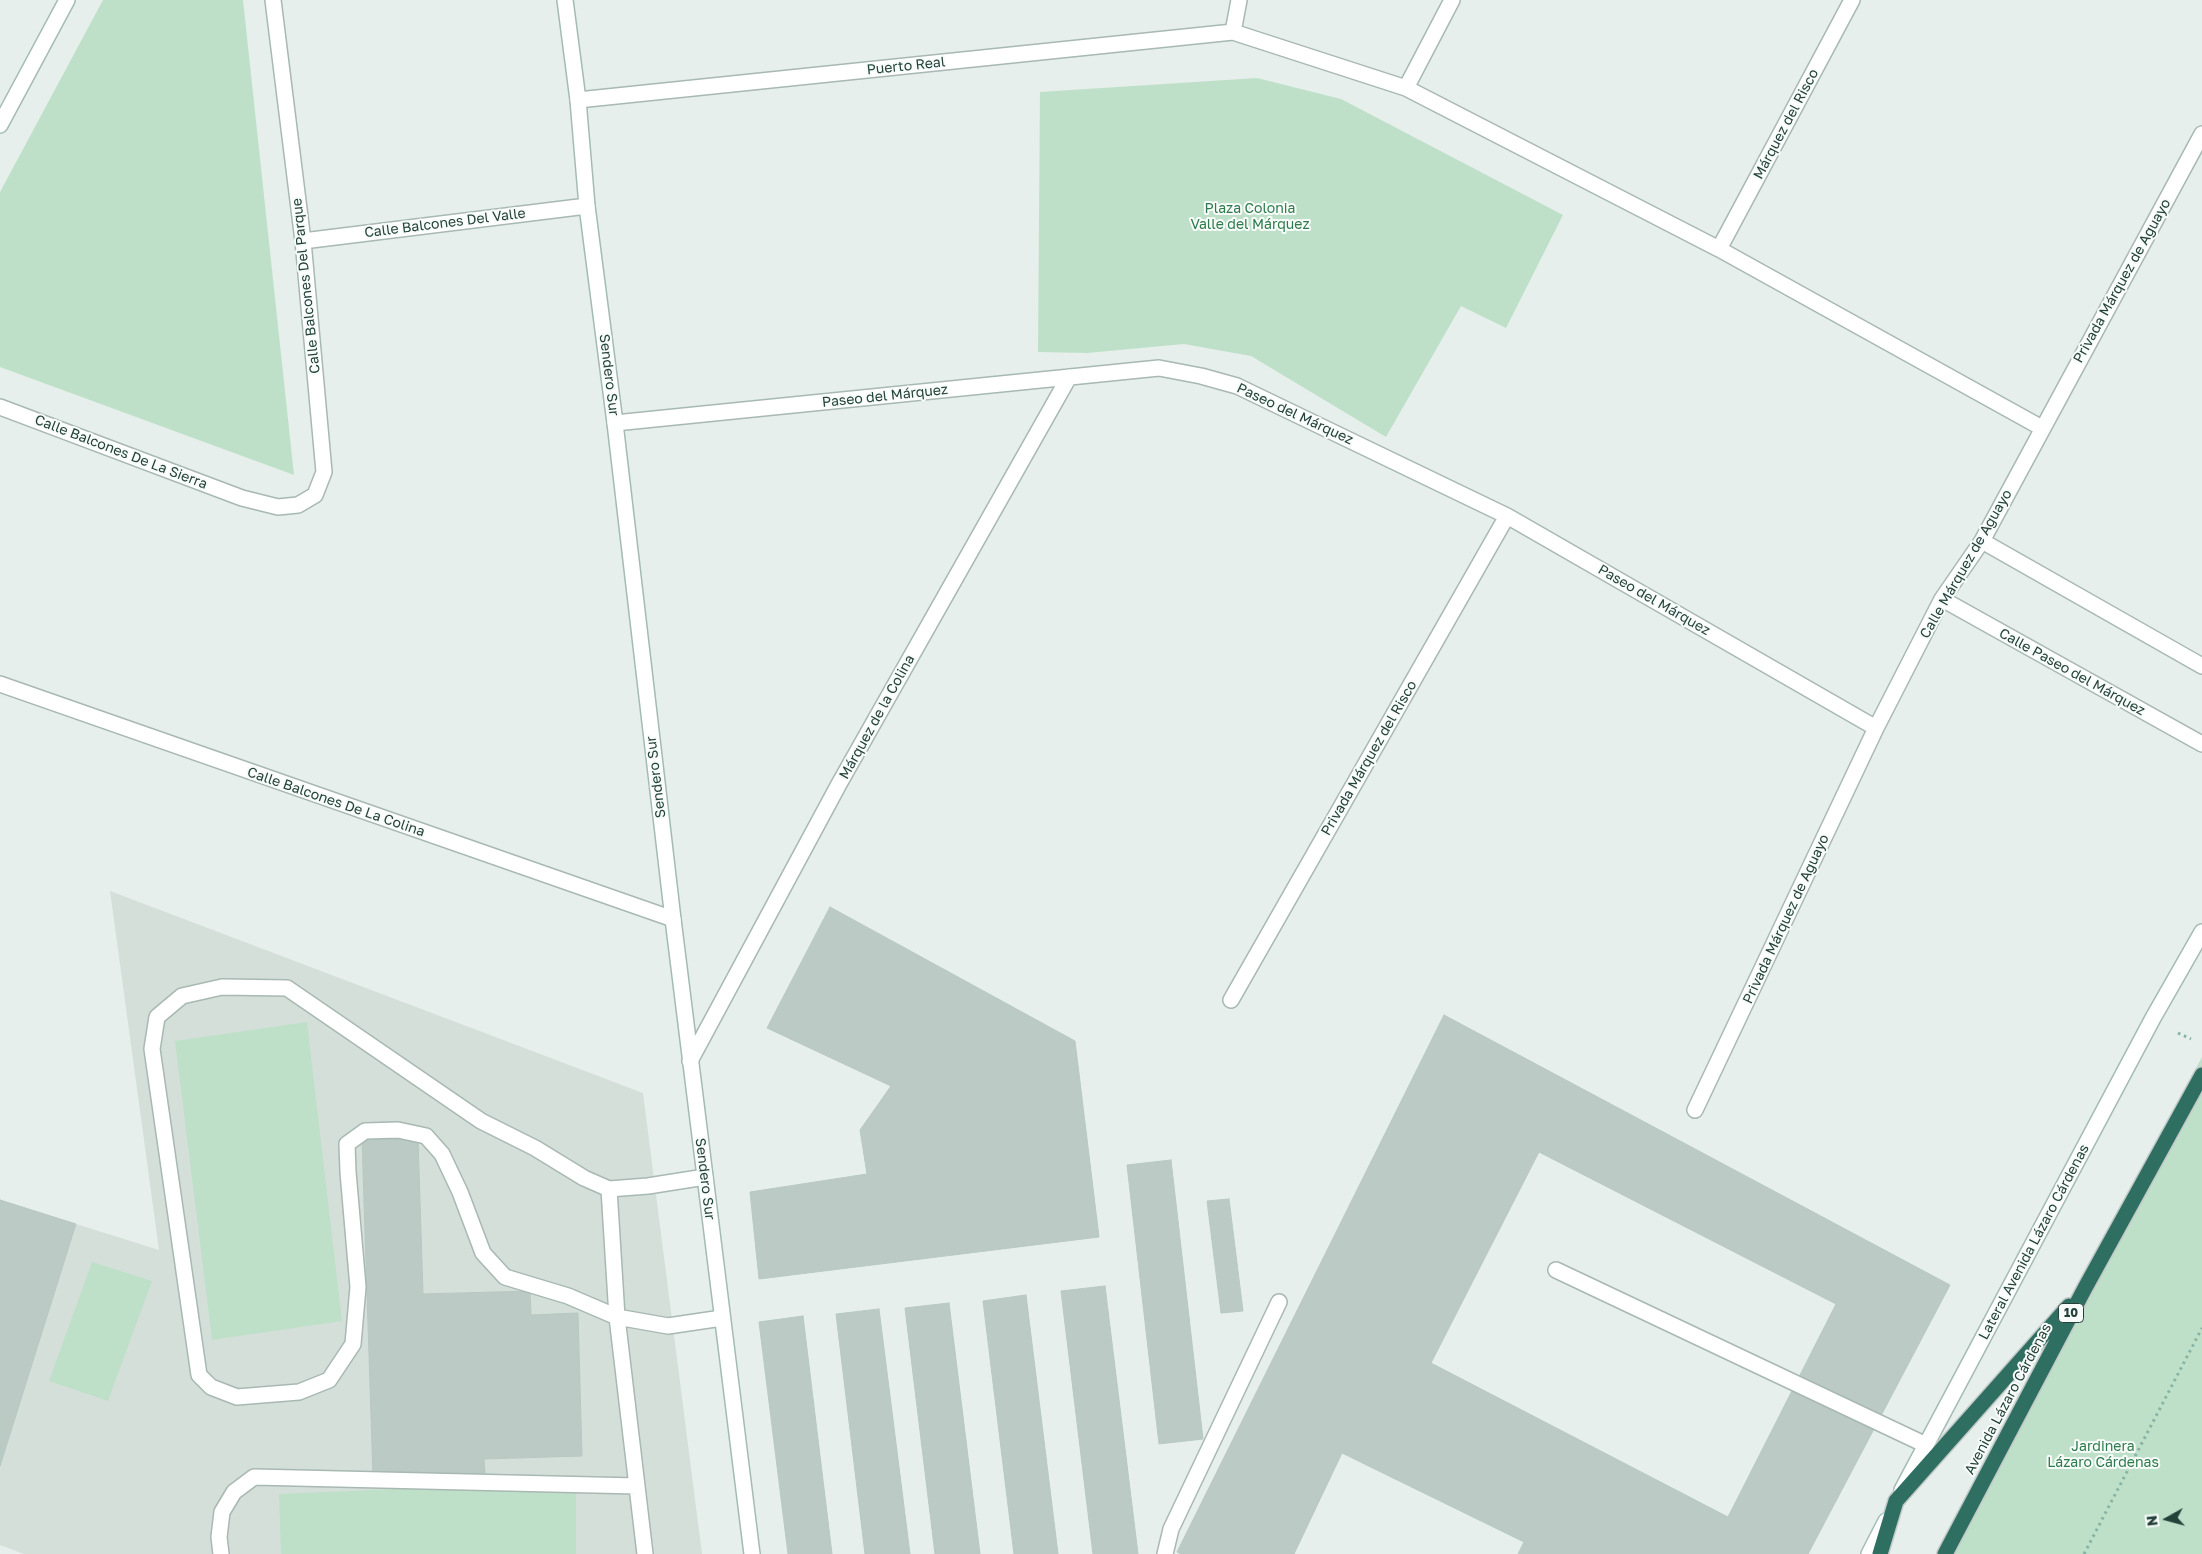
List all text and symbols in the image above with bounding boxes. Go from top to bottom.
street label: Puerto Real [866,54,946,78]
street label: Márquez del Risco [1750,66,1822,182]
street label: Privada Márquez de Aguayo [2070,196,2174,366]
street label: Calle Balcones Del Parque [288,197,324,375]
park label: Plaza Colonia Valle del Márquez [1190,201,1310,233]
street label: Calle Balcones Del Valle [363,205,527,241]
street label: Sendero Sur [596,333,622,417]
street label: Paseo del Márquez [1234,380,1356,448]
street label: Paseo del Márquez [821,381,949,411]
street label: Calle Balcones De La Sierra [32,411,210,493]
street label: Calle Márquez de Aguayo [1916,487,2016,641]
street label: Paseo del Márquez [1595,561,1713,639]
street label: Calle Paseo del Márquez [1996,625,2148,719]
street label: Márquez de la Colina [836,652,918,782]
street label: Privada Márquez del Risco [1318,677,1420,839]
street label: Sendero Sur [643,735,669,819]
street label: Calle Balcones De La Colina [245,764,427,840]
street label: Privada Márquez de Aguayo [1739,832,1833,1006]
street label: Sendero Sur [692,1137,718,1221]
street label: Lateral Avenida Lázaro Cárdenas [1975,1141,2093,1343]
road number: 10 [2058,1304,2084,1322]
street label: Avenida Lázaro Cárdenas [1961,1321,2055,1477]
park label: Jardinera Lázaro Cárdenas [2047,1439,2159,1471]
north arrow [2142,1494,2192,1544]
text: N [2143,1515,2161,1527]

